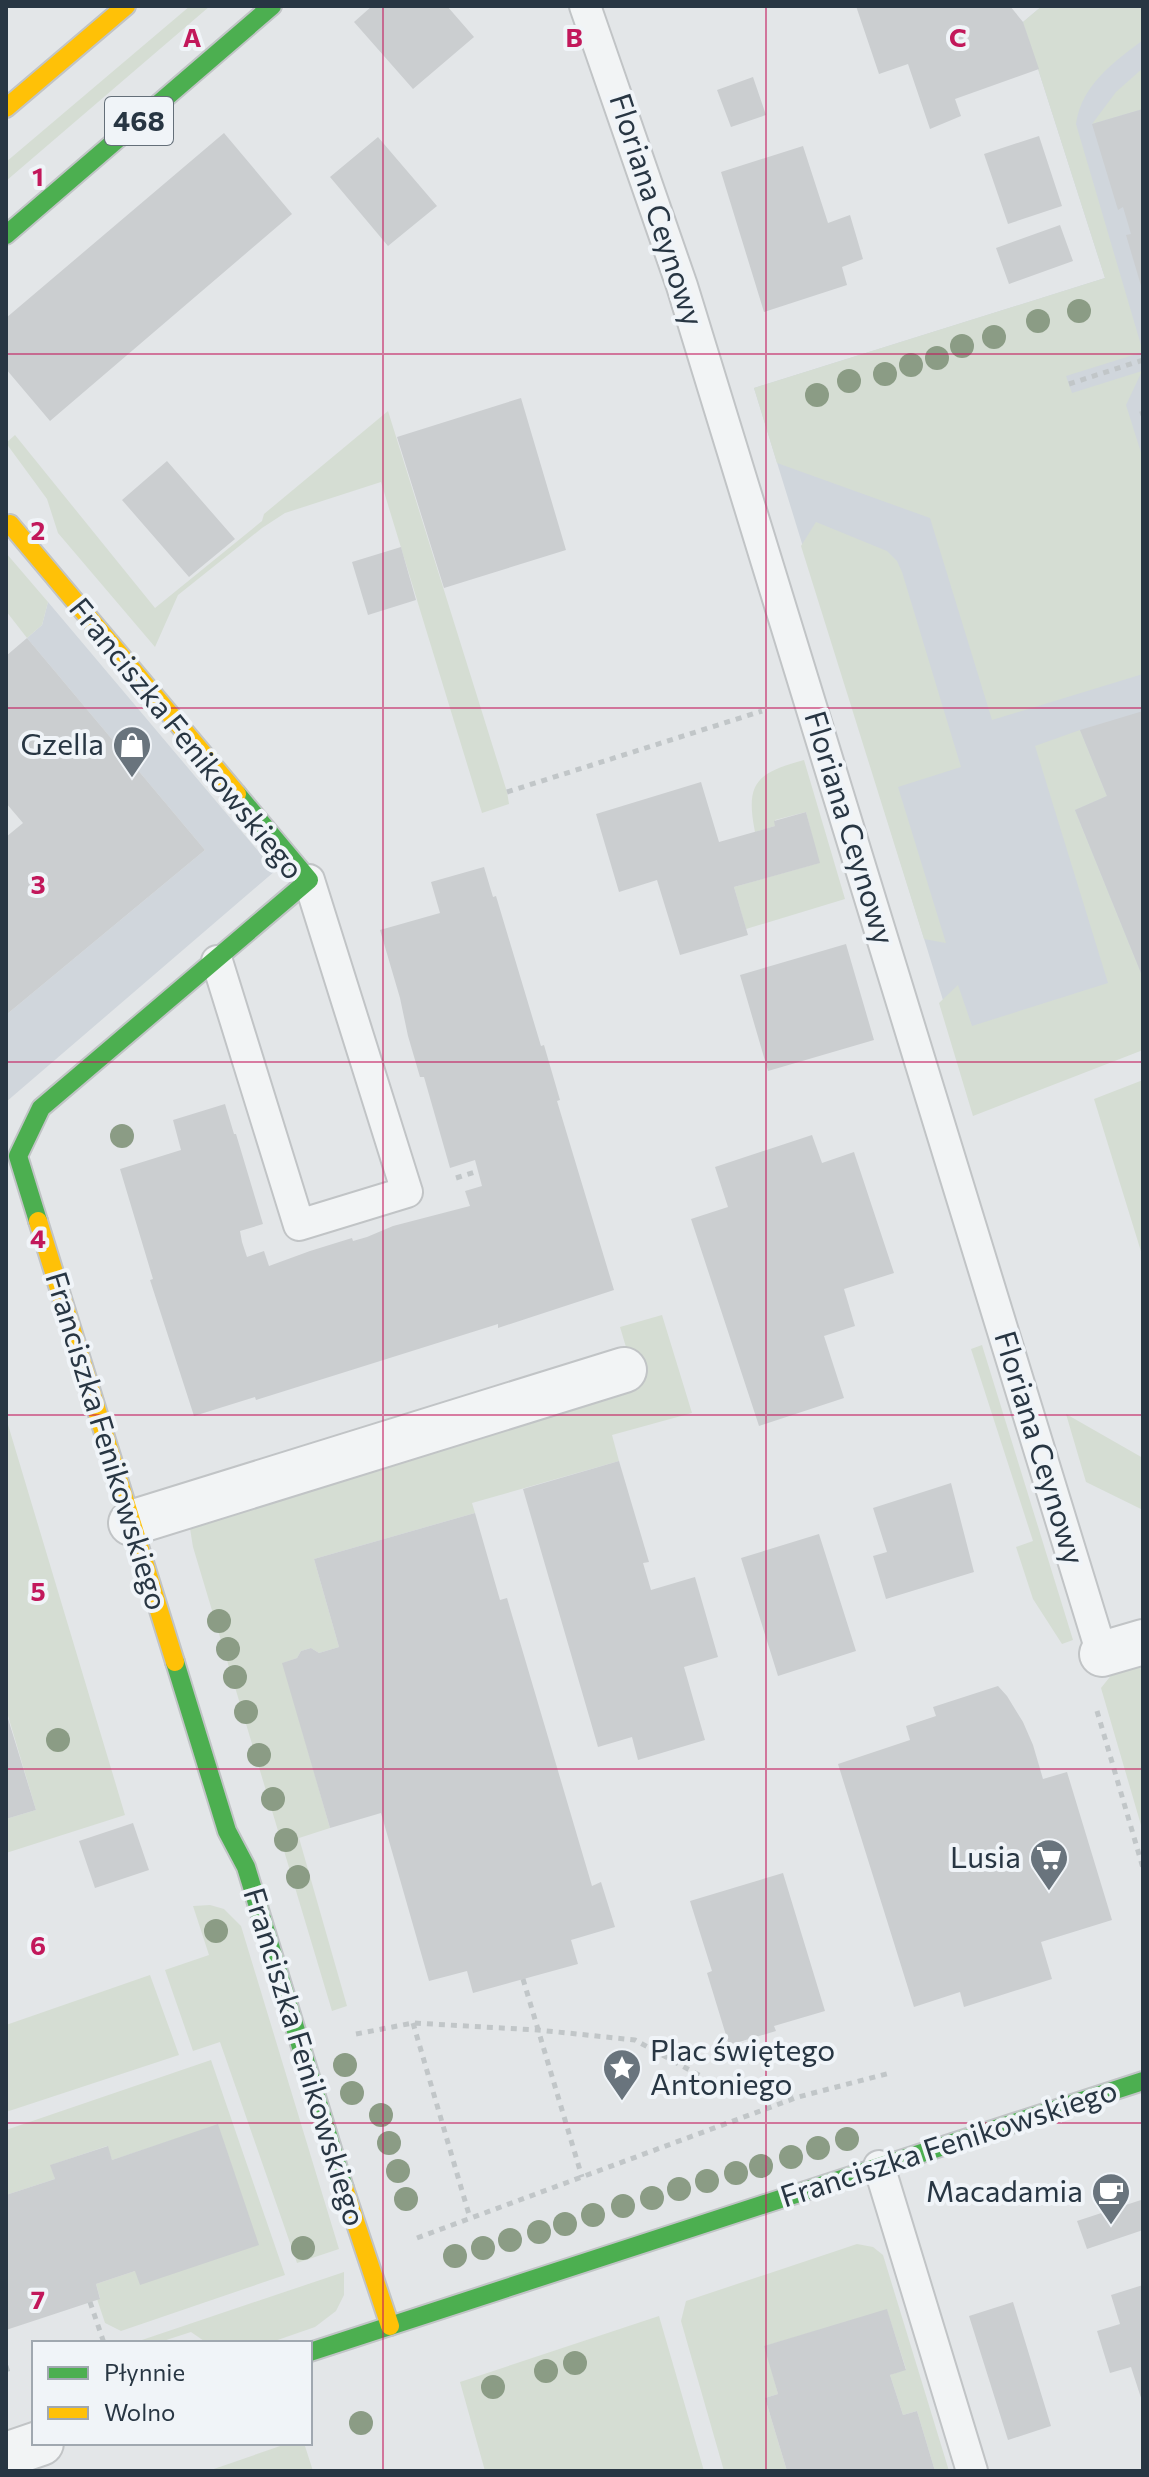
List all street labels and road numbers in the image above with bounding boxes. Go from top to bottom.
street label: Floriana Ceynowy [603,88,713,330]
road number: 468 [105,97,173,145]
street label: Franciszka Fenikowskiego [63,589,313,886]
street label: Floriana Ceynowy [798,706,905,949]
street label: Franciszka Fenikowskiego [39,1267,177,1614]
street label: Floriana Ceynowy [988,1326,1095,1569]
street label: Franciszka Fenikowskiego [237,1883,375,2230]
street label: Franciszka Fenikowskiego [775,2070,1121,2214]

